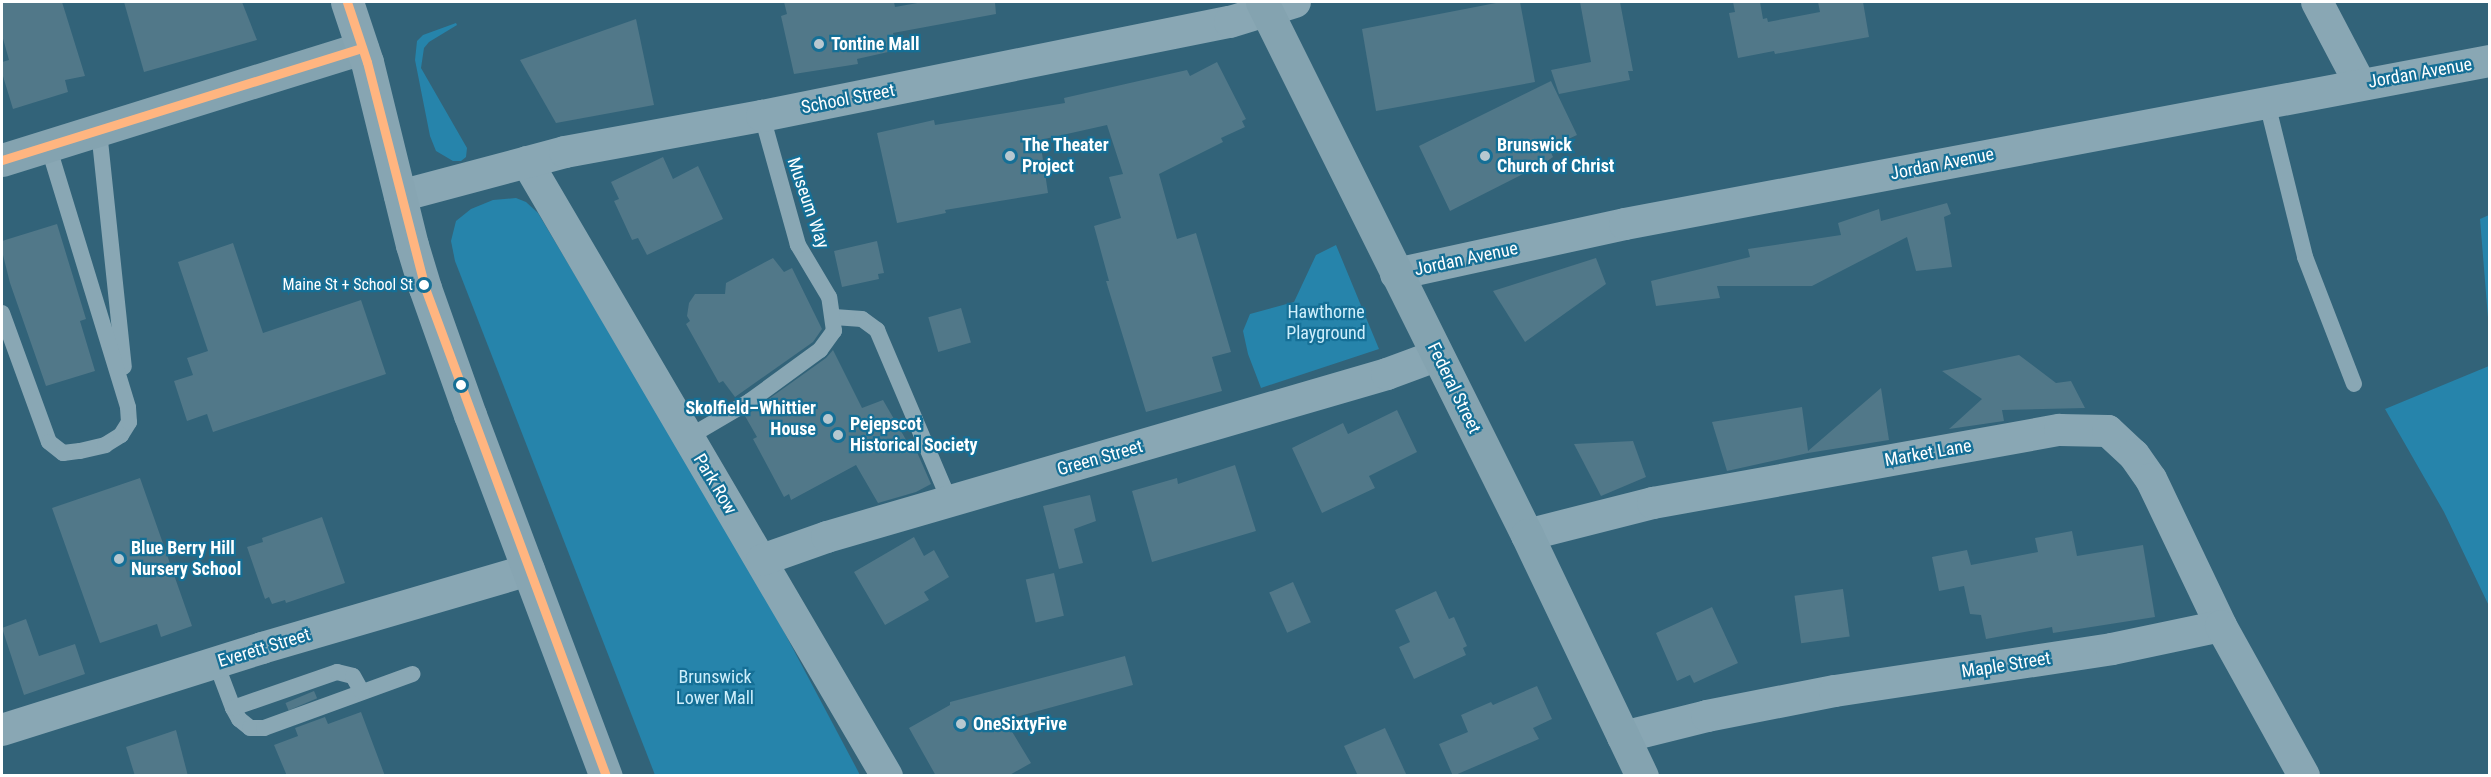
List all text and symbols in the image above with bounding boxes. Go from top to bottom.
place label: Tontine Mall [831,33,920,55]
marker: Tontine Mall [812,37,826,51]
street label: Jordan Avenue [2366,53,2474,93]
street label: School Street [799,79,897,119]
place label: The Theater Project [1022,135,1109,178]
place label: Brunswick Church of Christ [1497,135,1614,178]
street label: Jordan Avenue [1888,143,1996,185]
marker: The Theater Project [1003,149,1017,163]
marker: Brunswick Church of Christ [1478,149,1492,163]
street label: Museum Way [782,155,834,251]
street label: Jordan Avenue [1412,237,1520,281]
place label: Maine St + School St [282,275,413,295]
marker: Maine St + School St [418,279,430,291]
park label: Hawthorne Playground [1286,302,1366,344]
street label: Federal Street [1423,339,1485,437]
unlabelled marker [455,379,467,391]
place label: Skolfield–Whittier House [685,398,816,440]
marker: Skolfield–Whittier House [821,412,835,426]
place label: Pejepscot Historical Society [850,414,978,456]
marker: Pejepscot Historical Society [831,428,845,442]
street label: Market Lane [1883,435,1973,471]
street label: Green Street [1055,436,1145,480]
street label: Park Row [689,450,741,518]
place label: Blue Berry Hill Nursery School [131,538,241,580]
marker: Blue Berry Hill Nursery School [112,552,126,566]
street label: Everett Street [215,624,313,672]
street label: Maple Street [1960,647,2052,683]
park label: Brunswick Lower Mall [676,667,754,710]
place label: OneSixtyFive [973,713,1067,735]
marker: OneSixtyFive [954,717,968,731]

